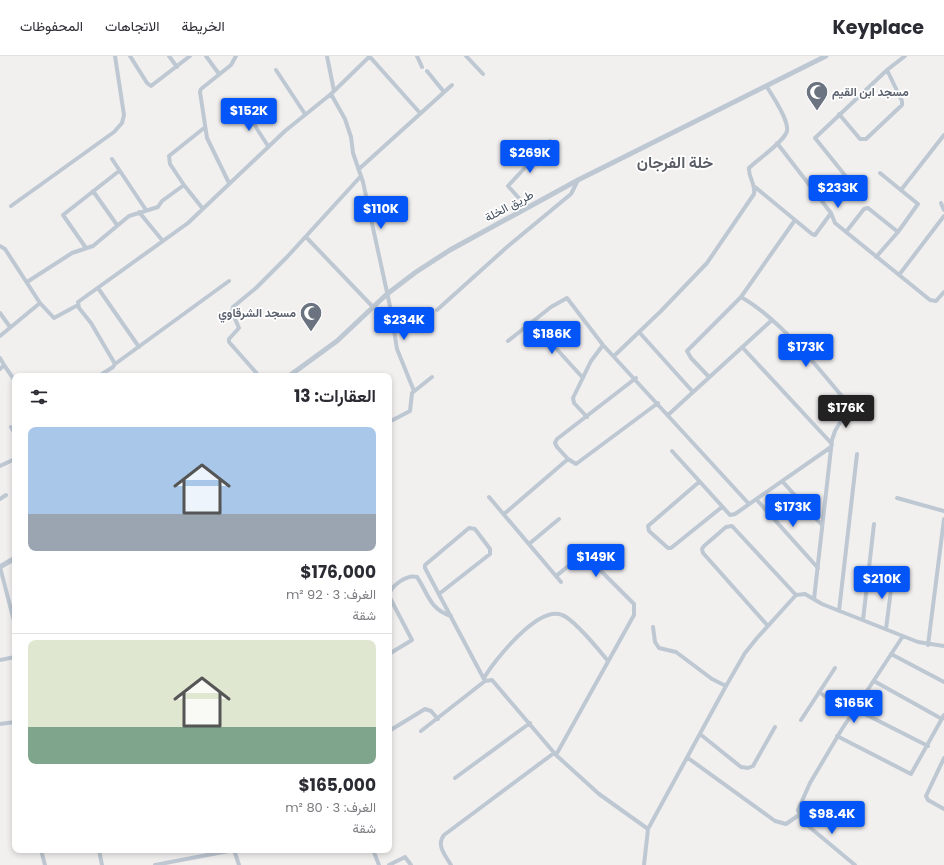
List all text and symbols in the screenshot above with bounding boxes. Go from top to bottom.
text: Keyplace [832,14,924,41]
text: المحفوظات [20,16,83,36]
text: الاتجاهات [105,16,159,36]
text: الخريطة [181,16,225,36]
mosque icon: مسجد ابن القيم [804,79,830,112]
place label: مسجد ابن القيم [832,83,909,100]
pin: $152K [221,98,277,132]
text: $152K [230,101,268,120]
pin: $269K [502,140,558,174]
text: $269K [509,143,551,162]
district label: خلة الفرجان [637,151,713,174]
pin: $233K [810,175,866,209]
text: $233K [818,178,858,197]
street label: طريق الخلة [481,186,536,226]
pin: $110K [353,196,409,230]
text: $110K [363,199,399,218]
mosque icon: مسجد الشرقاوي [298,300,324,333]
place label: مسجد الشرقاوي [218,304,296,323]
pin: $234K [376,307,432,341]
text: $234K [383,310,425,329]
pin: $186K [524,321,580,355]
text: $186K [532,324,572,343]
pin: $173K [778,334,834,368]
text: $173K [787,337,825,356]
text: العقارات: 13 [294,384,376,408]
icon: filters [28,386,50,408]
pin: $176K [818,395,874,429]
text: $176K [827,398,865,417]
icon: home [166,453,238,525]
pin: $173K [765,494,821,528]
text: $173K [774,497,812,516]
pin: $149K [568,544,624,578]
text: $149K [576,547,616,566]
text: $176,000 [300,560,376,584]
pin: $210K [854,566,910,600]
text: $210K [863,569,901,588]
text: الغرف: 3 · 92 m² [286,585,376,604]
text: شقة [353,606,376,625]
icon: home [166,666,238,738]
pin: $165K [826,690,882,724]
text: $165K [834,693,874,712]
text: $165,000 [298,773,376,797]
text: الغرف: 3 · 80 m² [285,798,376,817]
pin: $98.4K [799,801,865,835]
text: $98.4K [809,804,855,823]
text: شقة [353,819,376,838]

